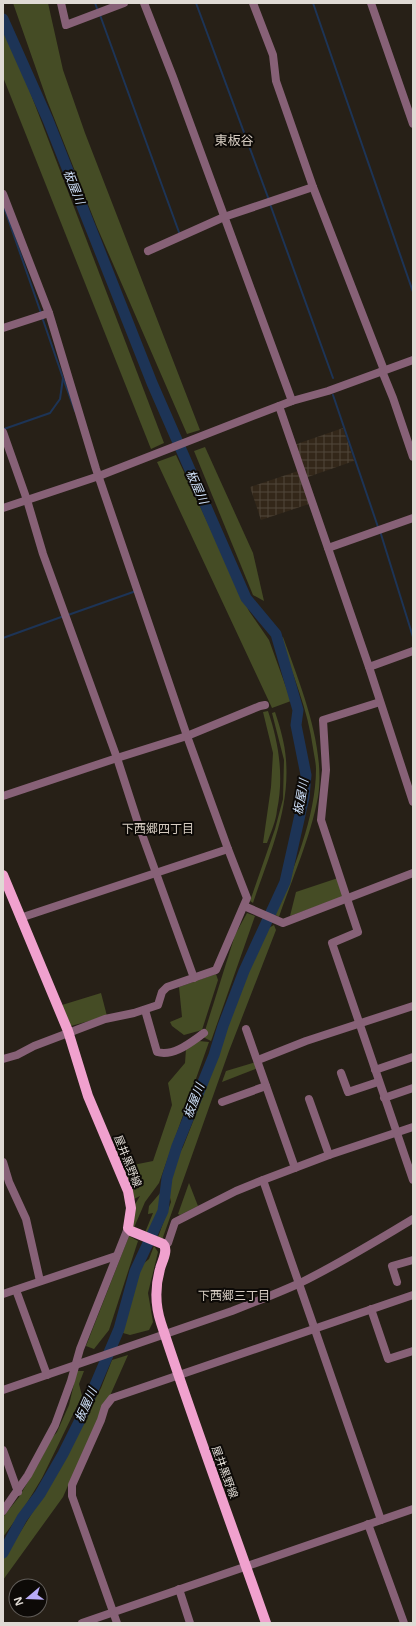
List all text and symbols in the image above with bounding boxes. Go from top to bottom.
district label: 東板谷 [214,131,254,149]
water label: 板屋川 [60,167,90,209]
water label: 板屋川 [182,467,213,509]
water label: 板屋川 [289,776,312,816]
district label: 下西郷四丁目 [122,820,194,837]
water label: 板屋川 [179,1079,209,1121]
street label: 屋井黒野線 [111,1133,146,1189]
district label: 下西郷三丁目 [198,1287,270,1304]
water label: 板屋川 [70,1383,101,1425]
street label: 屋井黒野線 [209,1443,242,1500]
north arrow [8,1578,48,1618]
text: N [10,1595,27,1608]

